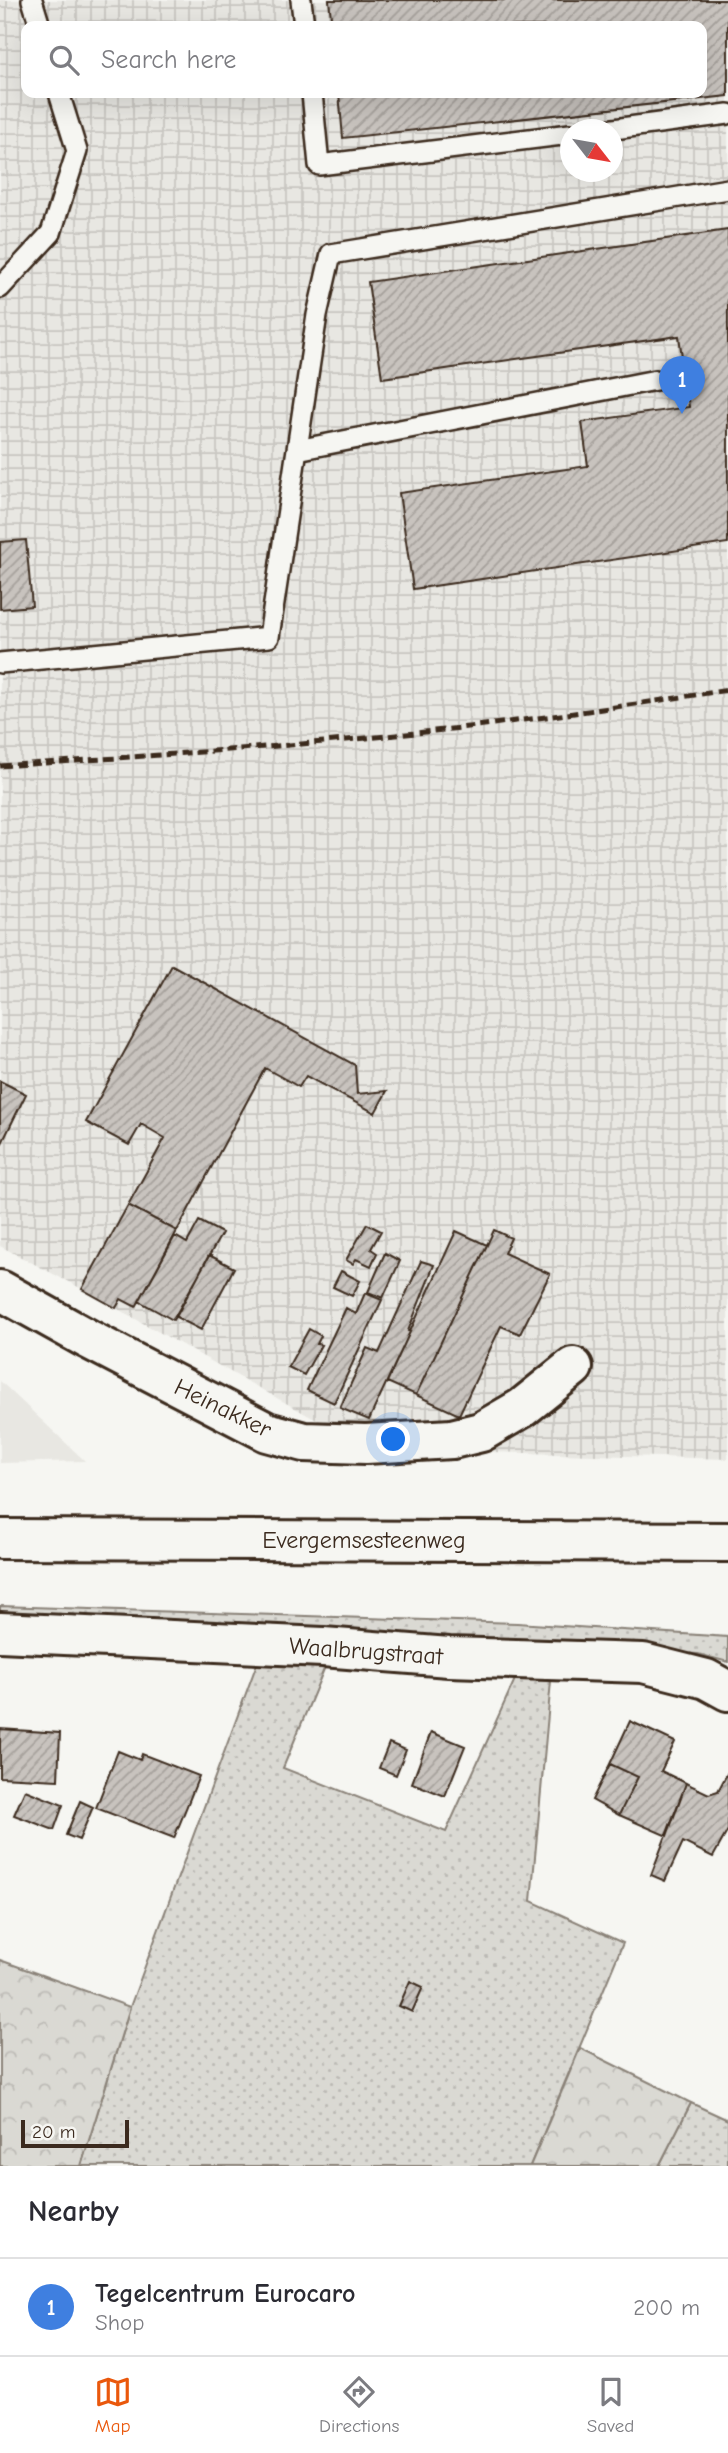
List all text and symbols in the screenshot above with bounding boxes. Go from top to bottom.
search box [21,21,707,98]
icon: search [45,41,83,79]
text: Search here [101,45,236,75]
north arrow [560,119,623,182]
pin: 1 [659,356,705,414]
street label: Heinakker [170,1372,277,1444]
your location [376,1422,410,1456]
street label: Evergemsesteenweg [262,1526,466,1554]
street label: Waalbrugstraat [288,1632,445,1670]
scale bar [21,2117,130,2149]
text: 20 m [32,2121,76,2143]
text: Nearby [28,2194,119,2229]
text: Tegelcentrum Eurocaro [95,2279,355,2309]
text: 1 [46,2294,56,2321]
text: 200 m [633,2294,700,2321]
text: Shop [95,2309,144,2336]
tab: Map [94,2373,132,2437]
tab: Directions [319,2373,399,2437]
tab: Saved [587,2373,634,2437]

